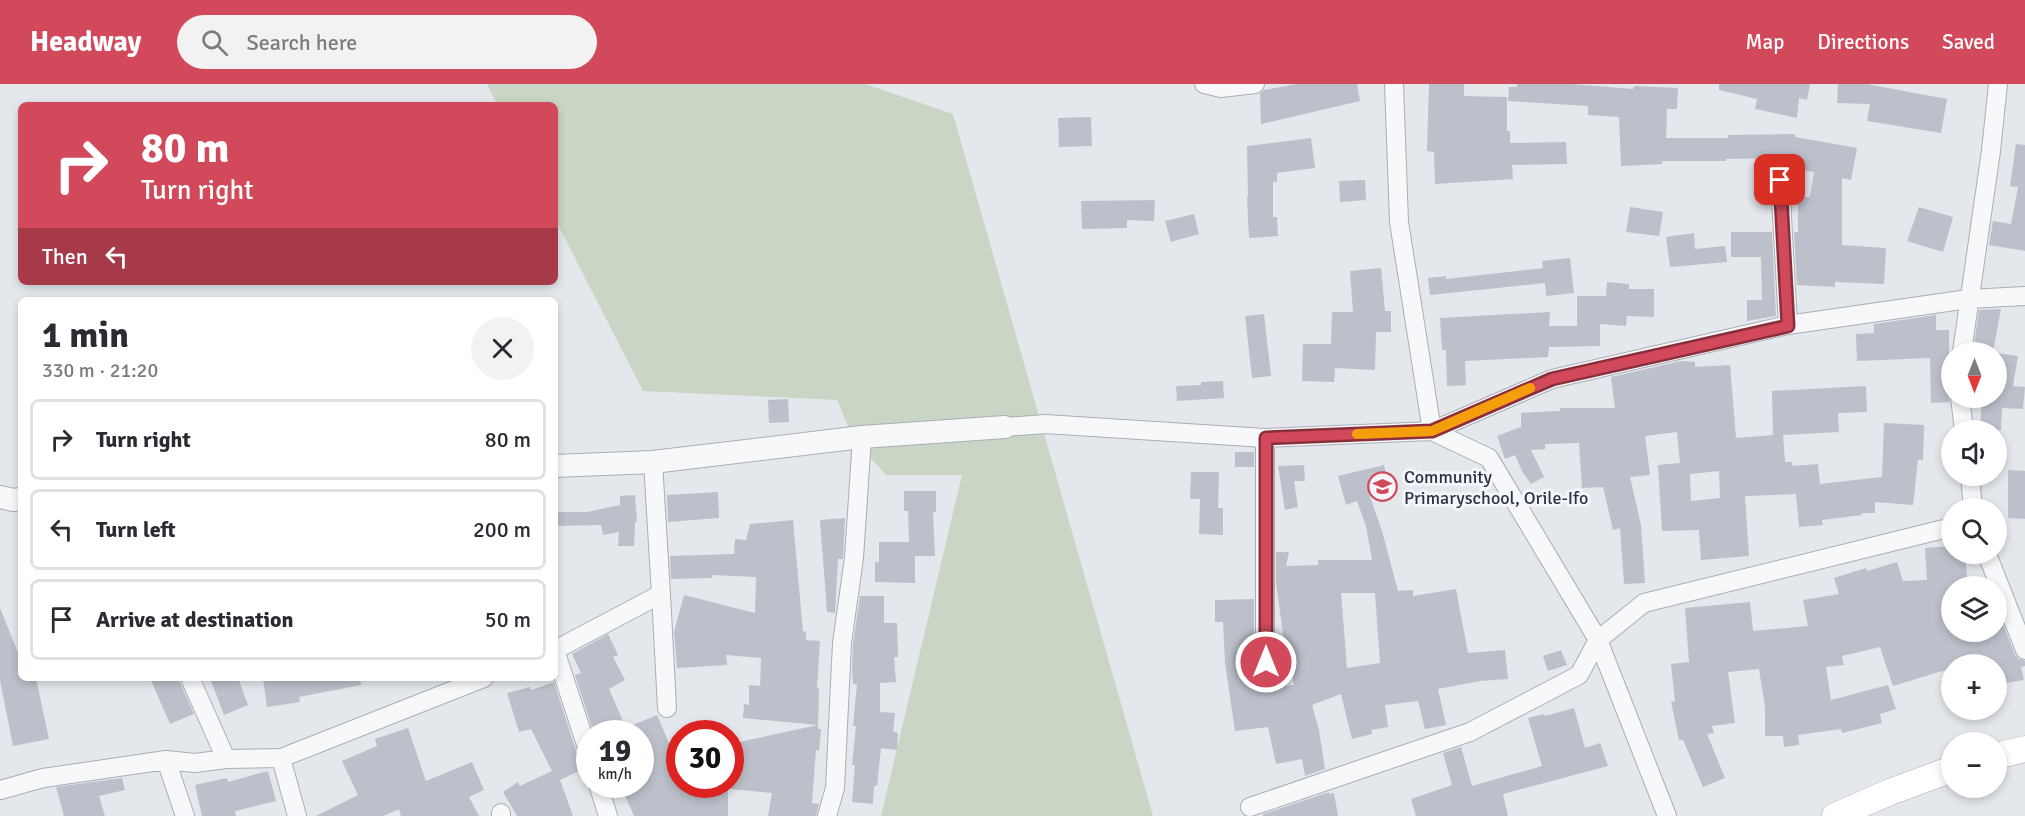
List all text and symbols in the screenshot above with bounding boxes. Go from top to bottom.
search box [177,15,597,69]
text: Headway [30,25,141,59]
icon: search [198,26,231,59]
text: Search here [246,29,357,56]
text: Map [1746,29,1784,55]
text: Directions [1817,29,1909,55]
text: Saved [1942,29,1995,55]
text: 80 m [141,123,230,174]
icon: right [42,126,120,204]
pin [1754,154,1805,205]
icon: arrive [1763,163,1796,196]
text: Turn right [141,174,254,207]
icon: left [100,240,133,273]
text: Then [42,243,88,270]
text: 1 min [42,313,129,358]
button: close [471,317,534,380]
north arrow [1941,342,2007,408]
map controls [1941,342,2007,798]
text: 330 m · 21:20 [42,358,158,383]
button: sound [1941,420,2007,486]
icon: right [45,423,78,456]
text: Turn right [96,426,191,453]
text: 80 m [485,426,531,453]
place label: Community Primaryschool, Orile-Ifo [1404,466,1588,509]
school or university icon: Community Primaryschool, Orile-Ifo [1367,471,1399,503]
button: search [1941,498,2007,564]
icon: left [45,513,78,546]
text: Turn left [96,516,176,543]
text: 200 m [473,516,531,543]
button: layers [1941,576,2007,642]
icon: arrive [45,603,78,636]
text: Arrive at destination [96,606,293,633]
text: 50 m [485,606,531,633]
position arrow [1234,630,1298,694]
button: + [1941,654,2007,720]
speed limit sign: 30 [666,720,744,798]
button: − [1941,732,2007,798]
text: 19 [599,733,631,770]
text: km/h [598,765,632,783]

